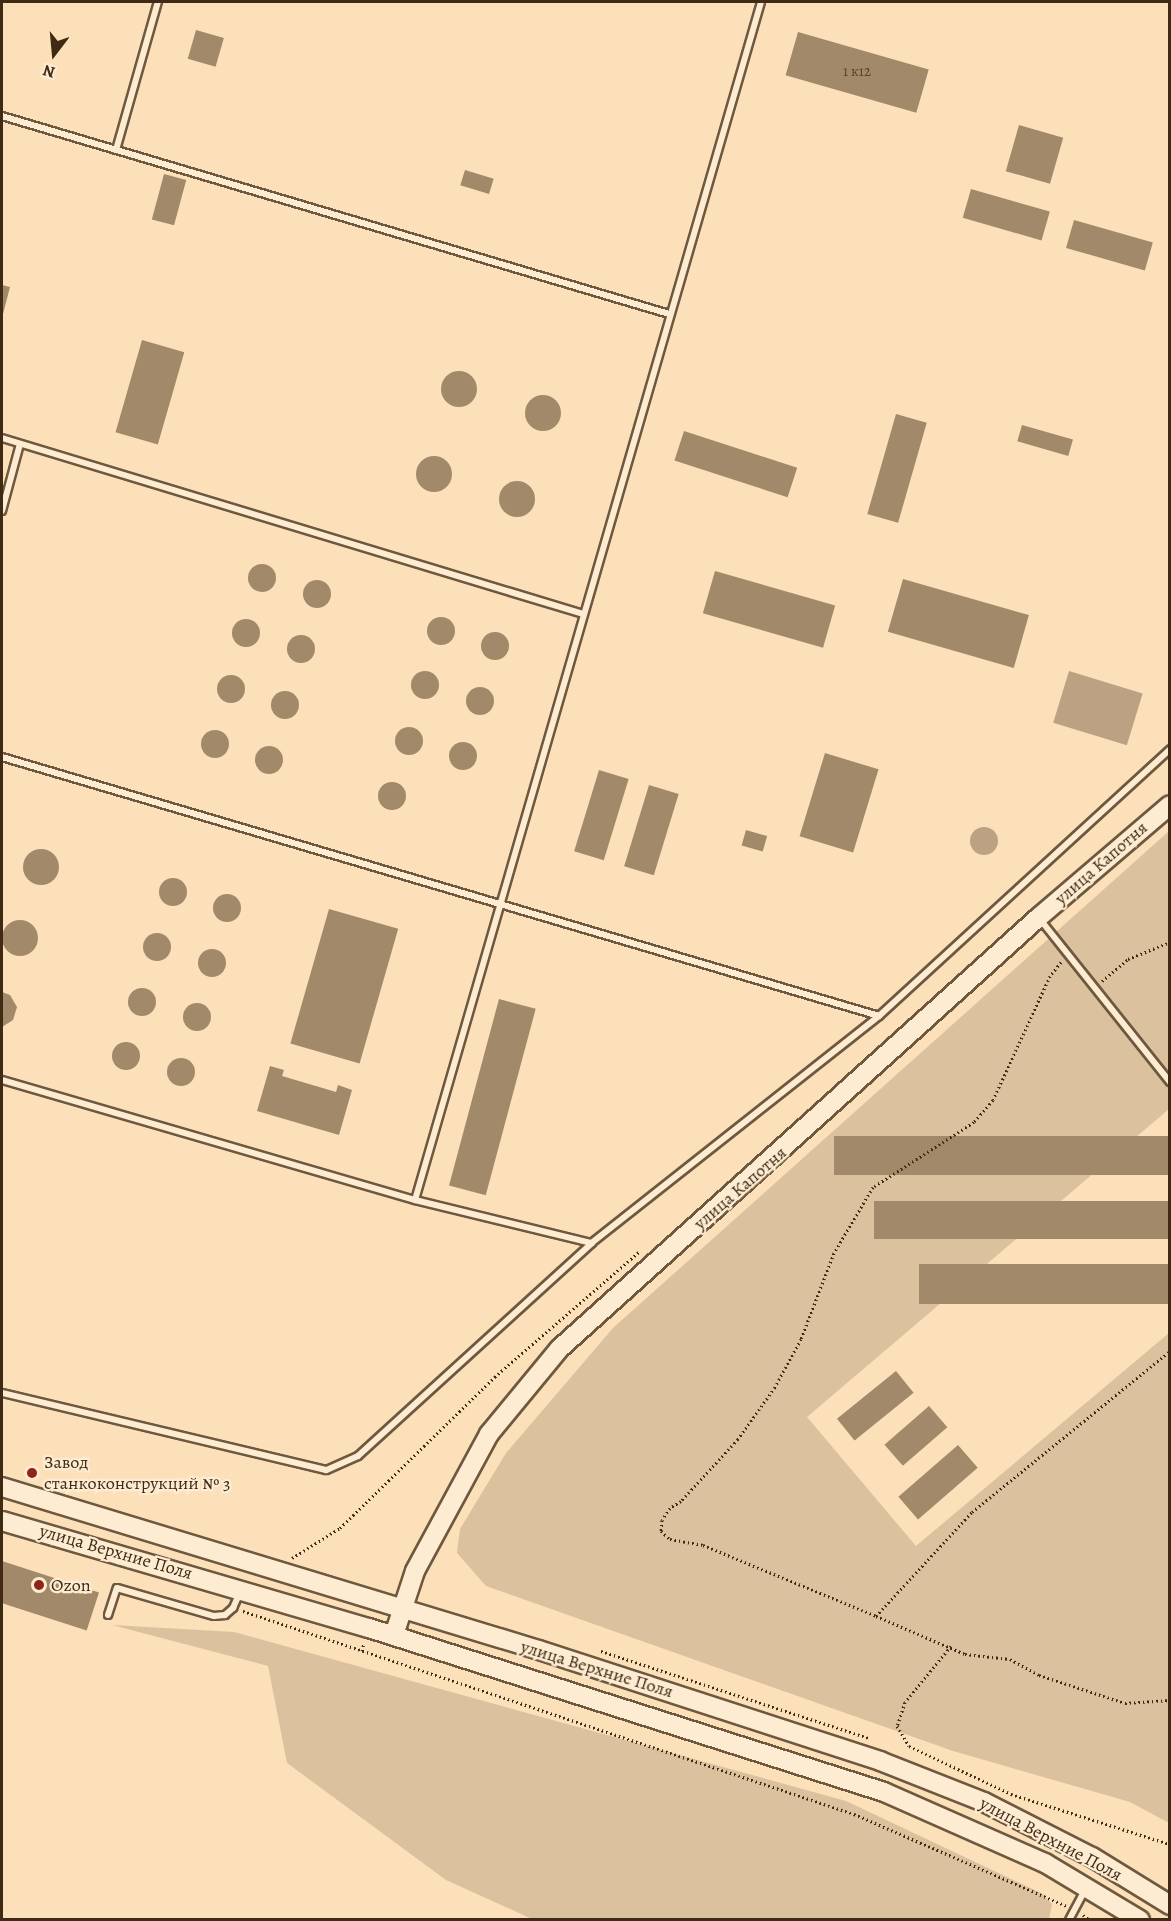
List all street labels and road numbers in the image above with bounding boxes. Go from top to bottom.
street label: улица Капотня [1050,817,1152,909]
street label: улица Капотня [689,1142,791,1234]
street label: улица Верхние Поля [37,1520,195,1584]
street label: улица Верхние Поля [518,1636,676,1702]
street label: улица Верхние Поля [976,1792,1126,1886]

